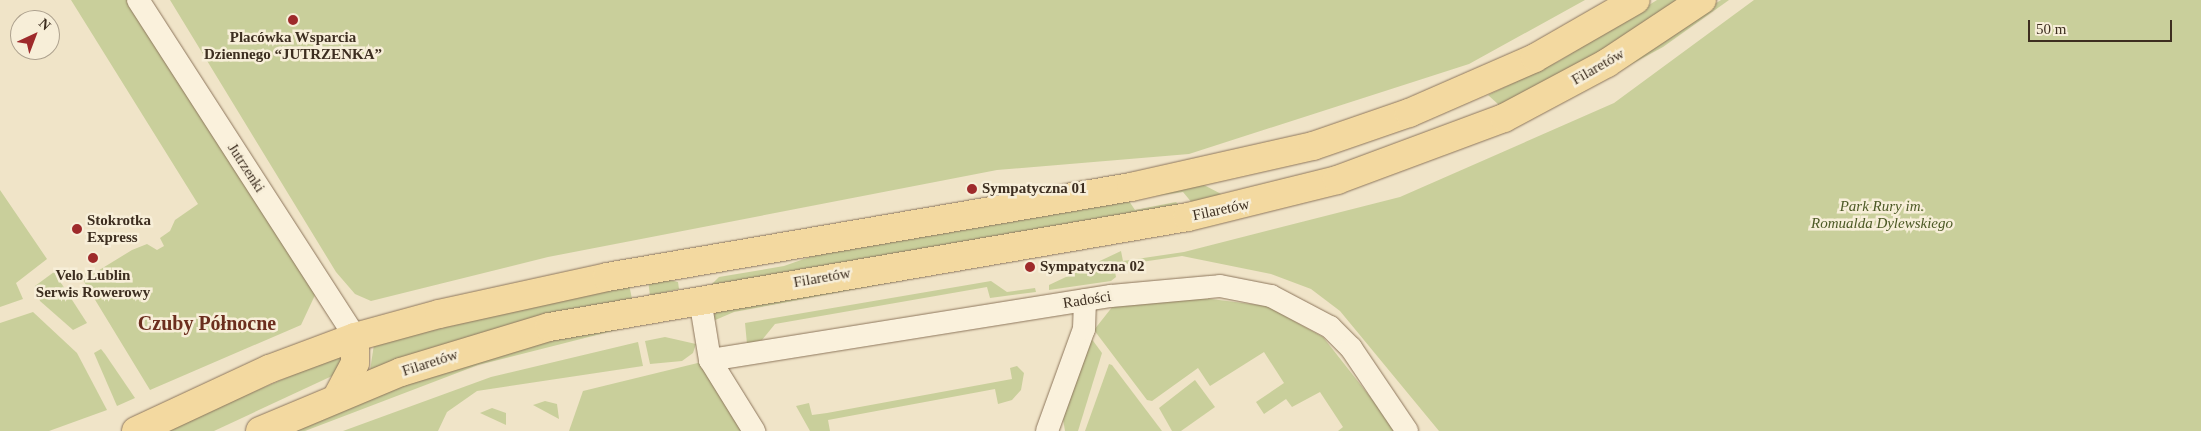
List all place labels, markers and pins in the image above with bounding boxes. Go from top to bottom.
marker: Placówka Wsparcia Dziennego “JUTRZENKA” [287,14,299,26]
place label: Placówka Wsparcia Dziennego “JUTRZENKA” [204,28,382,63]
place label: Sympatyczna 01 [982,180,1087,198]
marker: Sympatyczna 01 [966,183,978,195]
place label: Stokrotka Express [87,211,151,246]
marker: Stokrotka Express [71,223,83,235]
marker: Velo Lublin Serwis Rowerowy [87,252,99,264]
place label: Sympatyczna 02 [1040,258,1145,276]
marker: Sympatyczna 02 [1024,261,1036,273]
place label: Velo Lublin Serwis Rowerowy [36,266,150,301]

